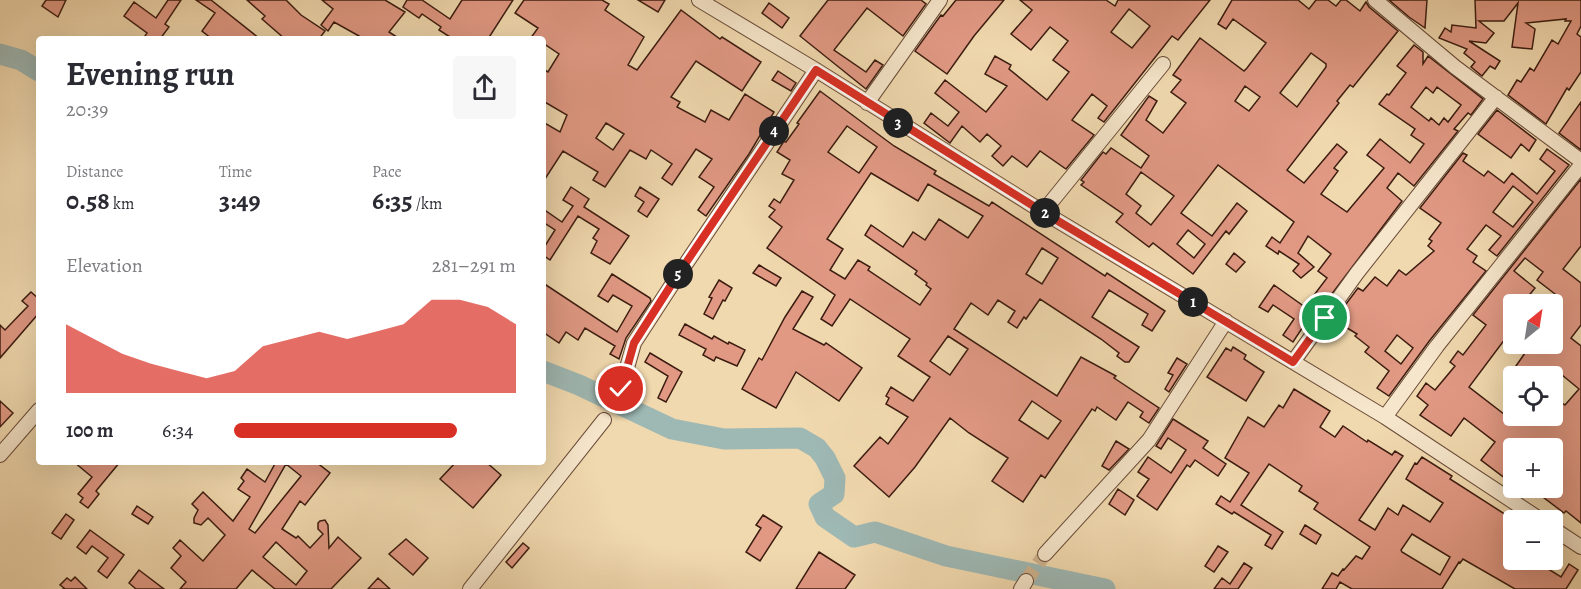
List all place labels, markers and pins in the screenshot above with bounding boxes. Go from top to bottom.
pin: 3 [883,108,913,138]
pin: 4 [759,116,789,146]
pin: 2 [1030,198,1060,228]
pin: 5 [663,259,693,289]
pin: 1 [1178,287,1208,317]
pin [1299,292,1350,343]
pin [595,363,646,414]

